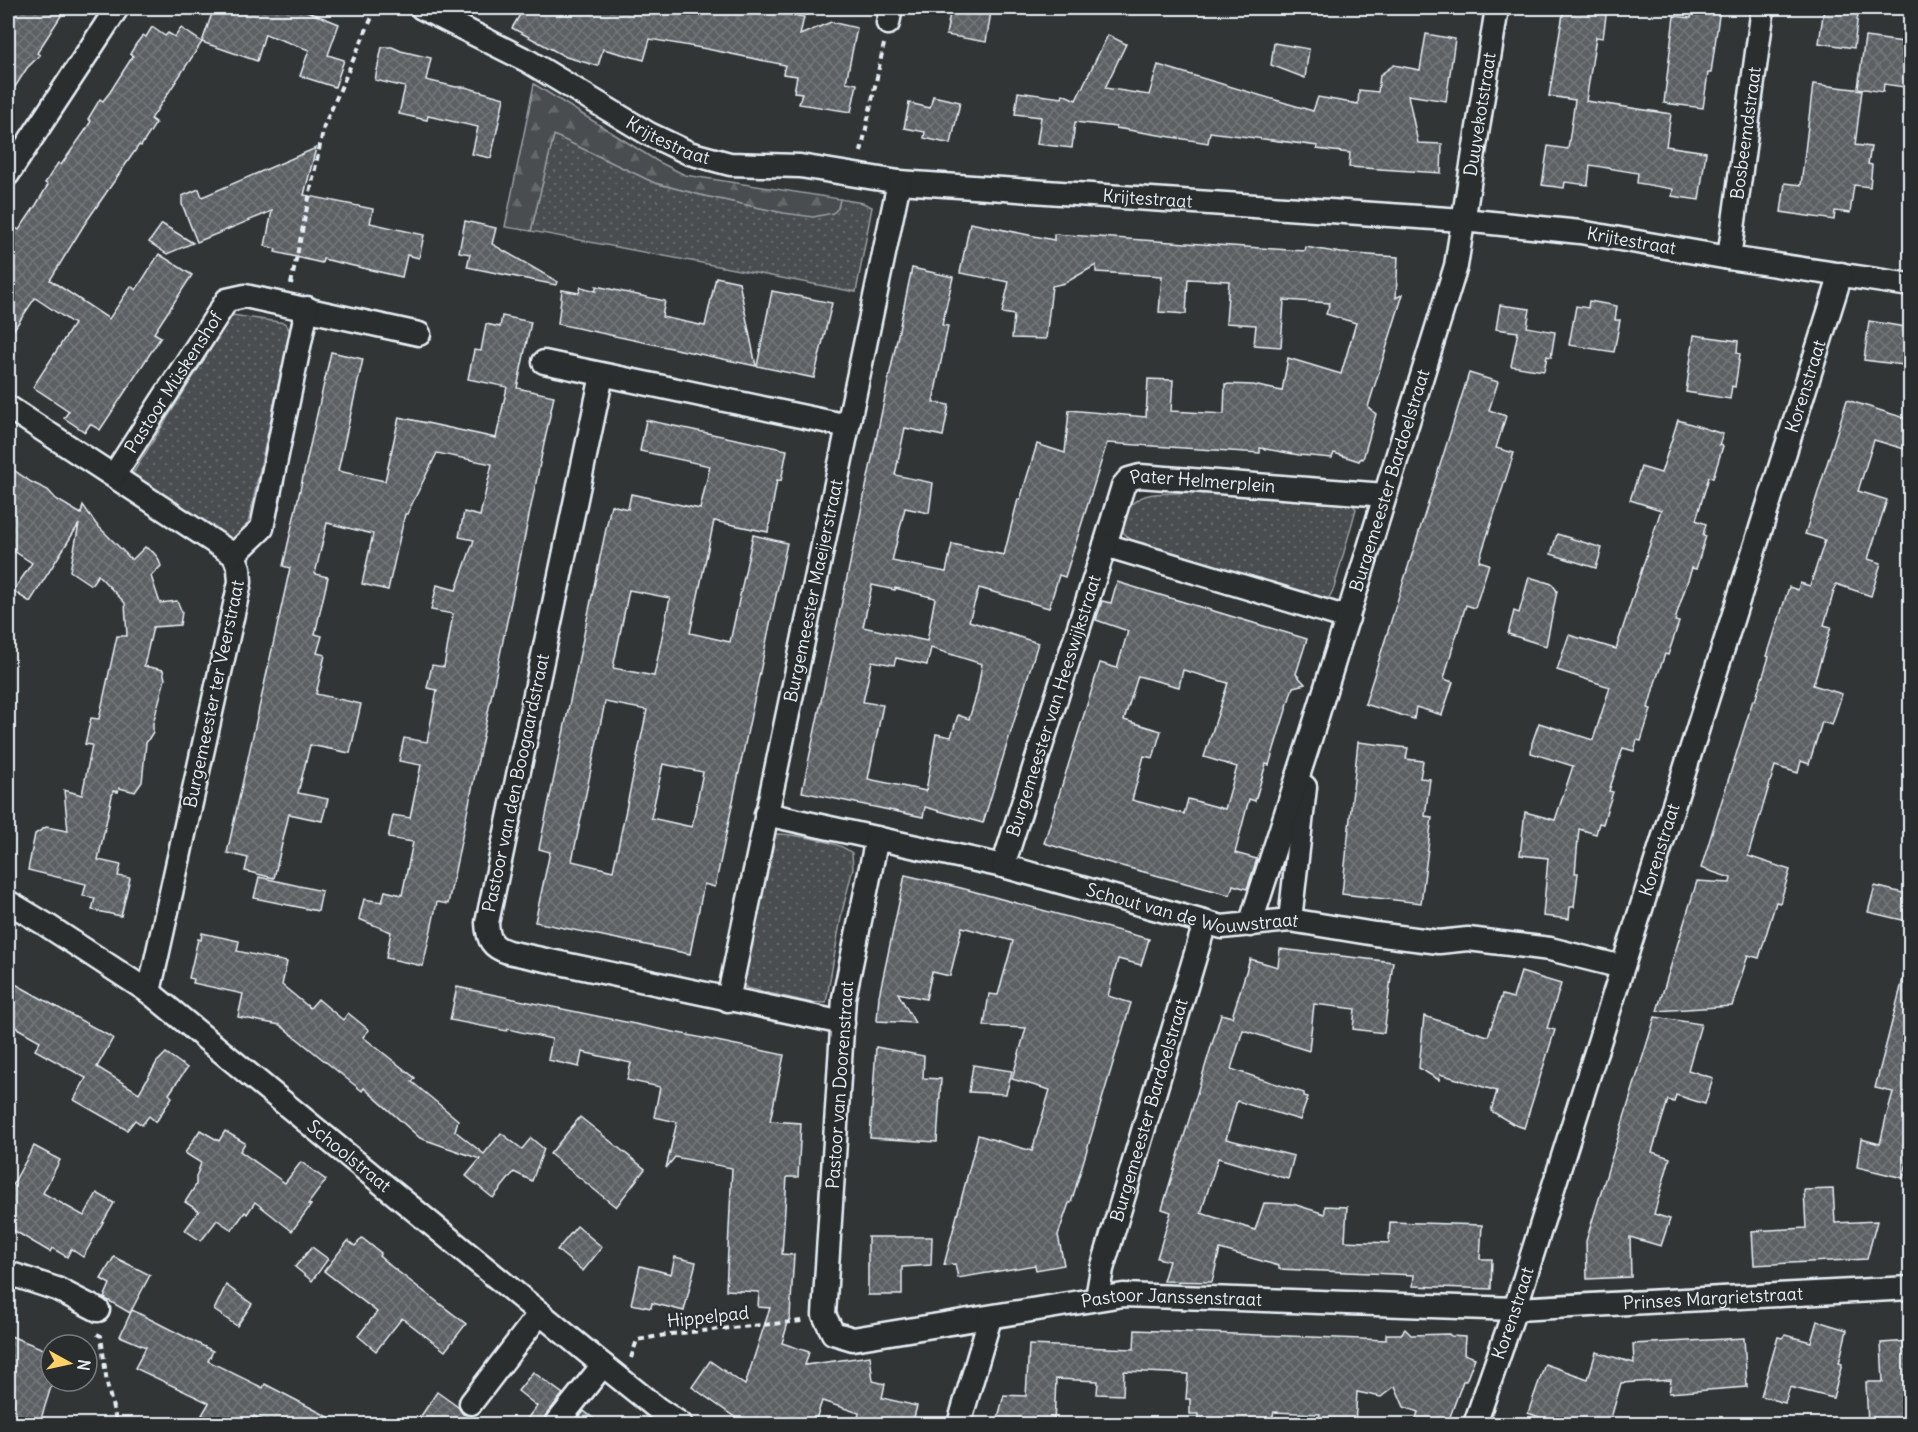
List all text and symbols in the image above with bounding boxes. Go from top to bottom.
street label: Duyvekotstraat [1458,51,1501,178]
street label: Bosbeemdstraat [1725,65,1766,201]
street label: Krijtestraat [622,111,712,169]
street label: Krijtestraat [1102,184,1193,213]
street label: Krijtestraat [1585,221,1678,260]
street label: Pastoor Müskenshof [119,306,228,457]
street label: Korenstraat [1780,337,1831,436]
street label: Burgemeester Bardoelstraat [1344,366,1434,594]
street label: Pater Helmerplein [1127,464,1276,497]
street label: Burgemeester Maeijerstraat [779,477,848,704]
street label: Burgemeester van Heeswijkstraat [1001,572,1106,839]
street label: Burgemeester ter Veerstraat [178,578,249,810]
street label: Pastoor van den Boogaardstraat [477,652,554,914]
street label: Korenstraat [1634,801,1684,899]
street label: Schout van de Wouwstraat [1084,878,1300,939]
street label: Pastoor van Doorenstraat [821,980,858,1190]
street label: Burgemeester Bardoelstraat [1105,996,1193,1224]
street label: Schoolstraat [303,1115,396,1197]
street label: Korenstraat [1486,1264,1538,1362]
street label: Prinses Margrietstraat [1622,1282,1803,1314]
street label: Pastoor Janssenstraat [1079,1283,1262,1313]
street label: Hippelpad [666,1301,750,1332]
north arrow [39,1333,99,1393]
text: N [73,1358,95,1372]

